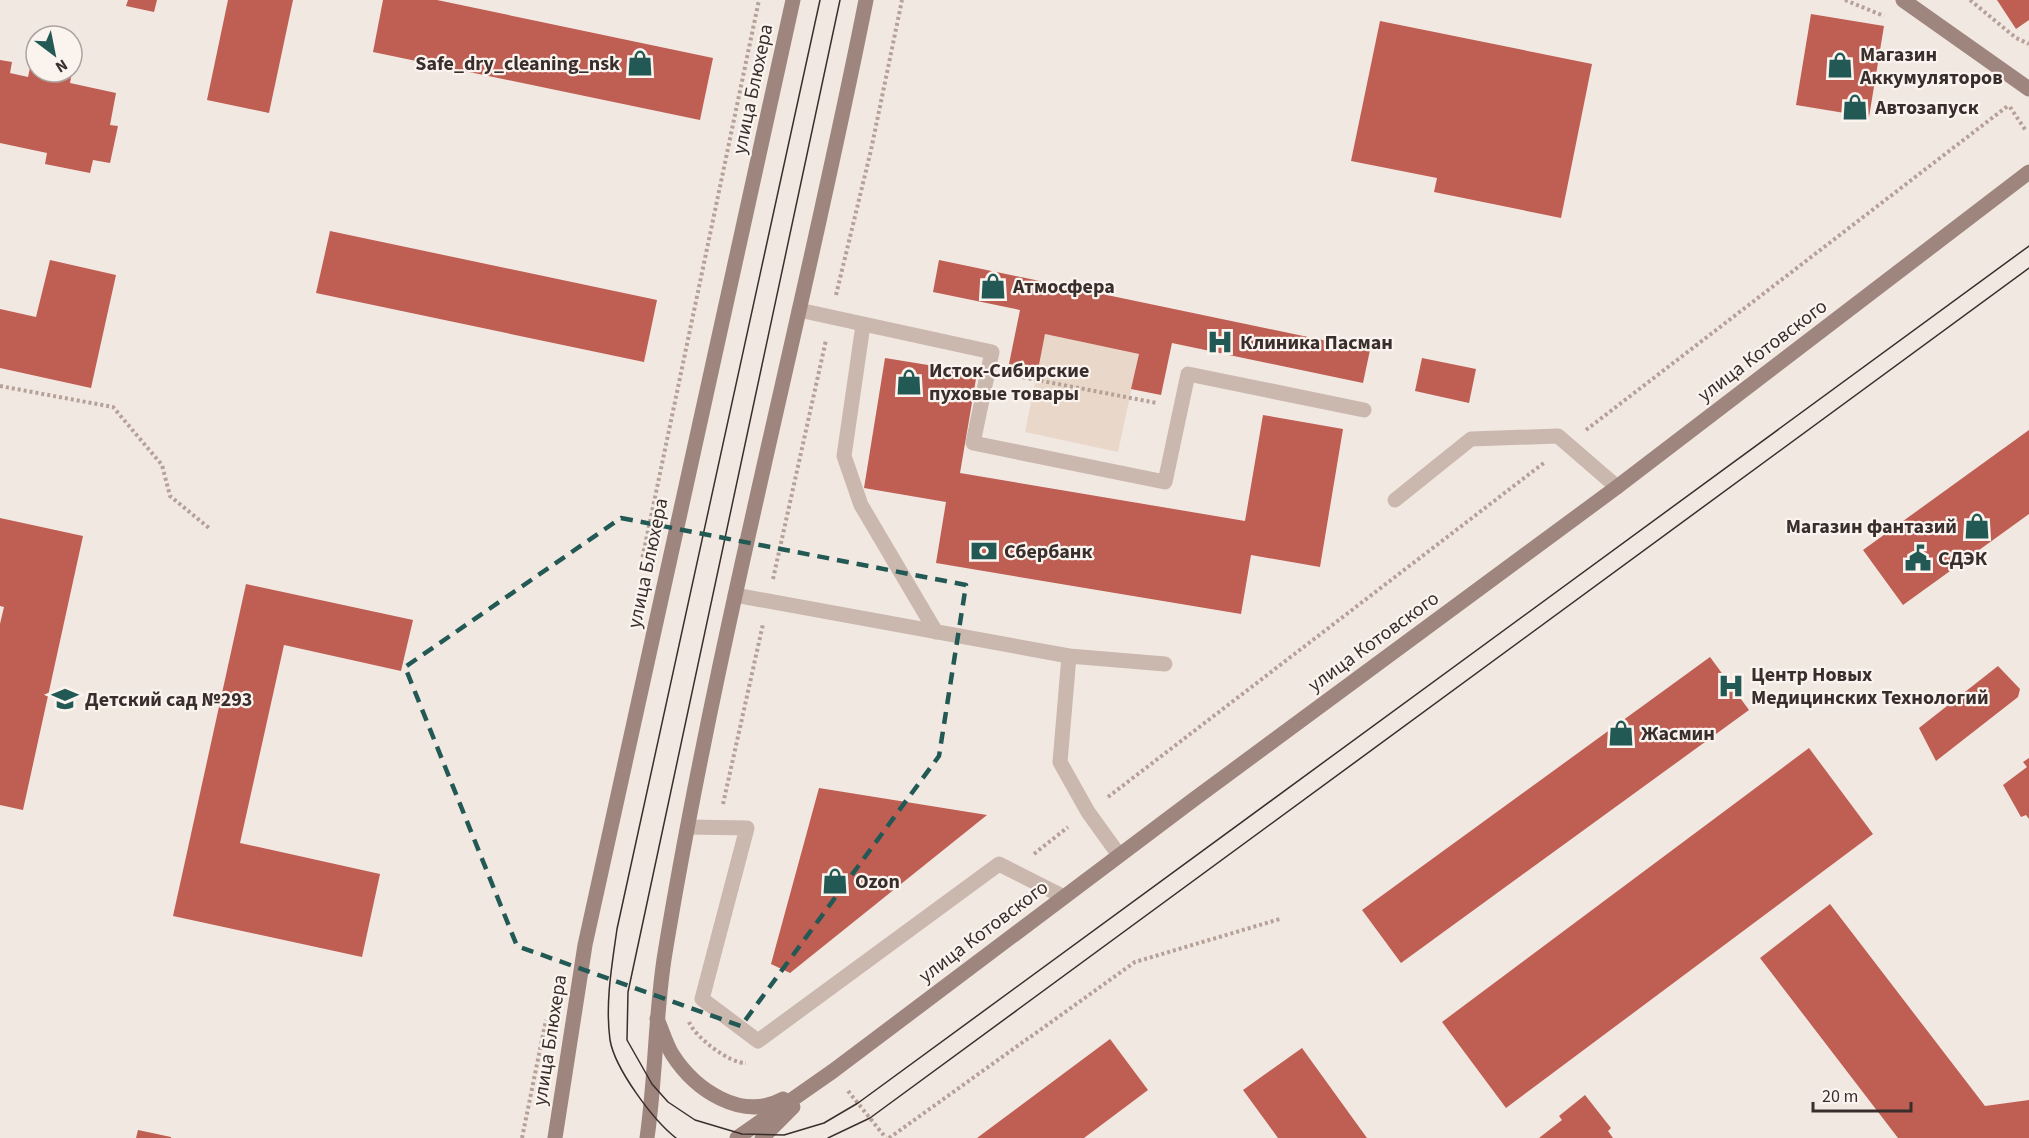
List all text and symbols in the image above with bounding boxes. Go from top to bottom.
street label: улица Блюхера [726,22,780,157]
north arrow [24,24,84,84]
place label: Магазин Аккумуляторов [1859,41,2003,92]
shop icon: Safe_dry_cleaning_nsk [625,48,655,78]
place label: Safe_dry_cleaning_nsk [415,50,620,78]
shop icon: Магазин Аккумуляторов [1825,50,1855,80]
text: N [51,54,72,78]
shop icon: Автозапуск [1840,92,1870,122]
place label: Автозапуск [1874,94,1979,122]
shop icon: Атмосфера [978,271,1008,301]
place label: Атмосфера [1012,273,1115,301]
street label: улица Котовского [1692,293,1833,409]
hospital icon: Клиника Пасман [1205,327,1235,357]
place label: Клиника Пасман [1240,329,1393,357]
place label: Исток-Сибирские пуховые товары [929,357,1089,408]
shop icon: Исток-Сибирские пуховые товары [894,367,924,397]
street label: улица Блюхера [621,496,675,631]
shop icon: Магазин фантазий [1962,511,1992,541]
place label: Магазин фантазий [1786,513,1957,541]
bank icon: Сбербанк [969,536,999,566]
place label: Сбербанк [1004,538,1092,566]
public building icon: СДЭК [1903,543,1933,573]
place label: СДЭК [1938,545,1988,573]
street label: улица Котовского [1302,585,1445,699]
place label: Центр Новых Медицинских Технологий [1751,661,1989,712]
hospital icon: Центр Новых Медицинских Технологий [1716,671,1746,701]
school or university icon: Детский сад №293 [50,684,80,714]
place label: Детский сад №293 [85,686,252,714]
shop icon: Жасмин [1606,718,1636,748]
place label: Жасмин [1641,720,1715,748]
shop icon: Ozon [820,866,850,896]
place label: Ozon [855,868,900,896]
street label: улица Котовского [913,874,1054,990]
street label: улица Блюхера [526,973,574,1108]
scale bar [1813,1075,1910,1113]
text: 20 m [1822,1084,1858,1109]

